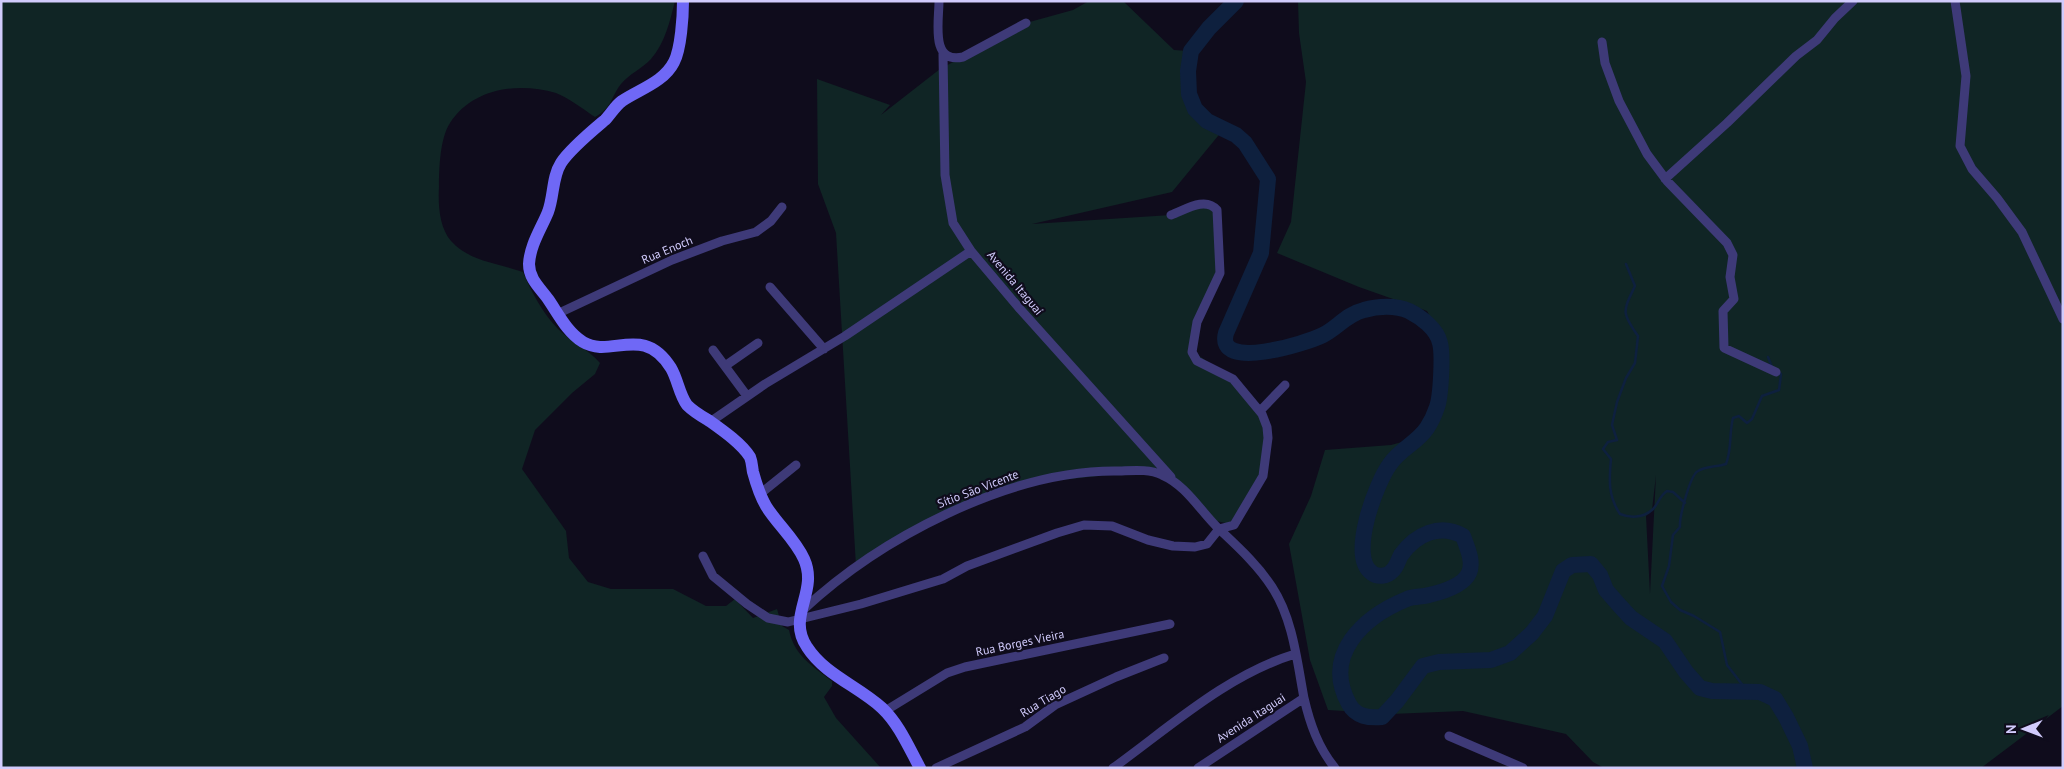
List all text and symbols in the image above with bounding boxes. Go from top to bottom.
street label: Rua Enoch [639,232,695,267]
street label: Avenida Itaguaí [984,247,1047,318]
street label: Sítio São Vicente [935,466,1021,511]
street label: Rua Borges Vieira [974,626,1066,659]
street label: Rua Tiago [1017,681,1068,720]
street label: Avenida Itaguai [1213,690,1288,745]
north arrow [1999,704,2049,754]
text: N [2002,724,2020,734]

